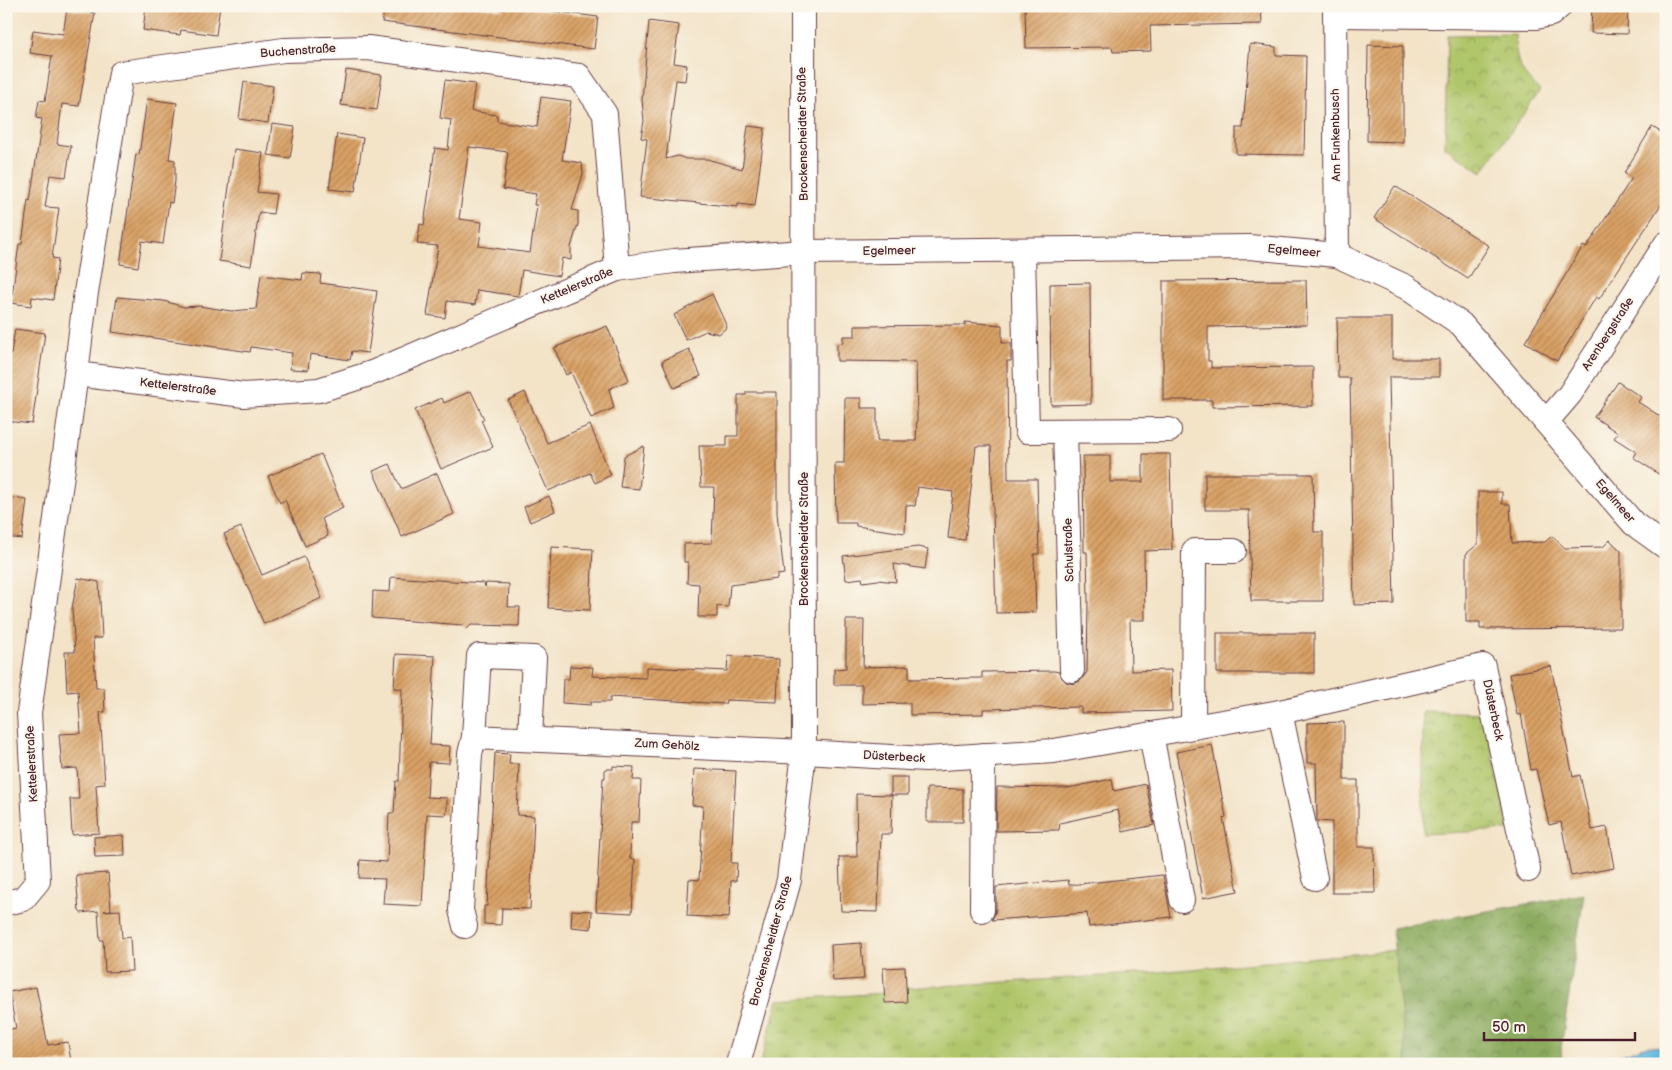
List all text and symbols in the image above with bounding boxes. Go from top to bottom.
street label: Buchenstraße [259,41,337,61]
street label: Brockenscheidter Straße [794,67,812,201]
street label: Am Funkenbusch [1328,88,1344,182]
street label: Egelmeer [1267,241,1322,261]
street label: Egelmeer [862,243,916,259]
street label: Kettelerstraße [539,264,615,308]
street label: Arenbergstraße [1579,294,1637,374]
street label: Kettelerstraße [139,375,217,399]
street label: Brockenscheidter Straße [797,472,812,606]
street label: Egelmeer [1592,476,1639,526]
street label: Schulstraße [1060,518,1078,582]
street label: Düsterbeck [1479,678,1507,742]
street label: Kettelerstraße [22,725,42,803]
street label: Zum Gehölz [633,736,700,754]
street label: Düsterbeck [862,748,926,766]
street label: Brockenscheidter Straße [746,874,796,1008]
scale bar [1484,1010,1636,1042]
text: 50 m [1492,1018,1526,1037]

